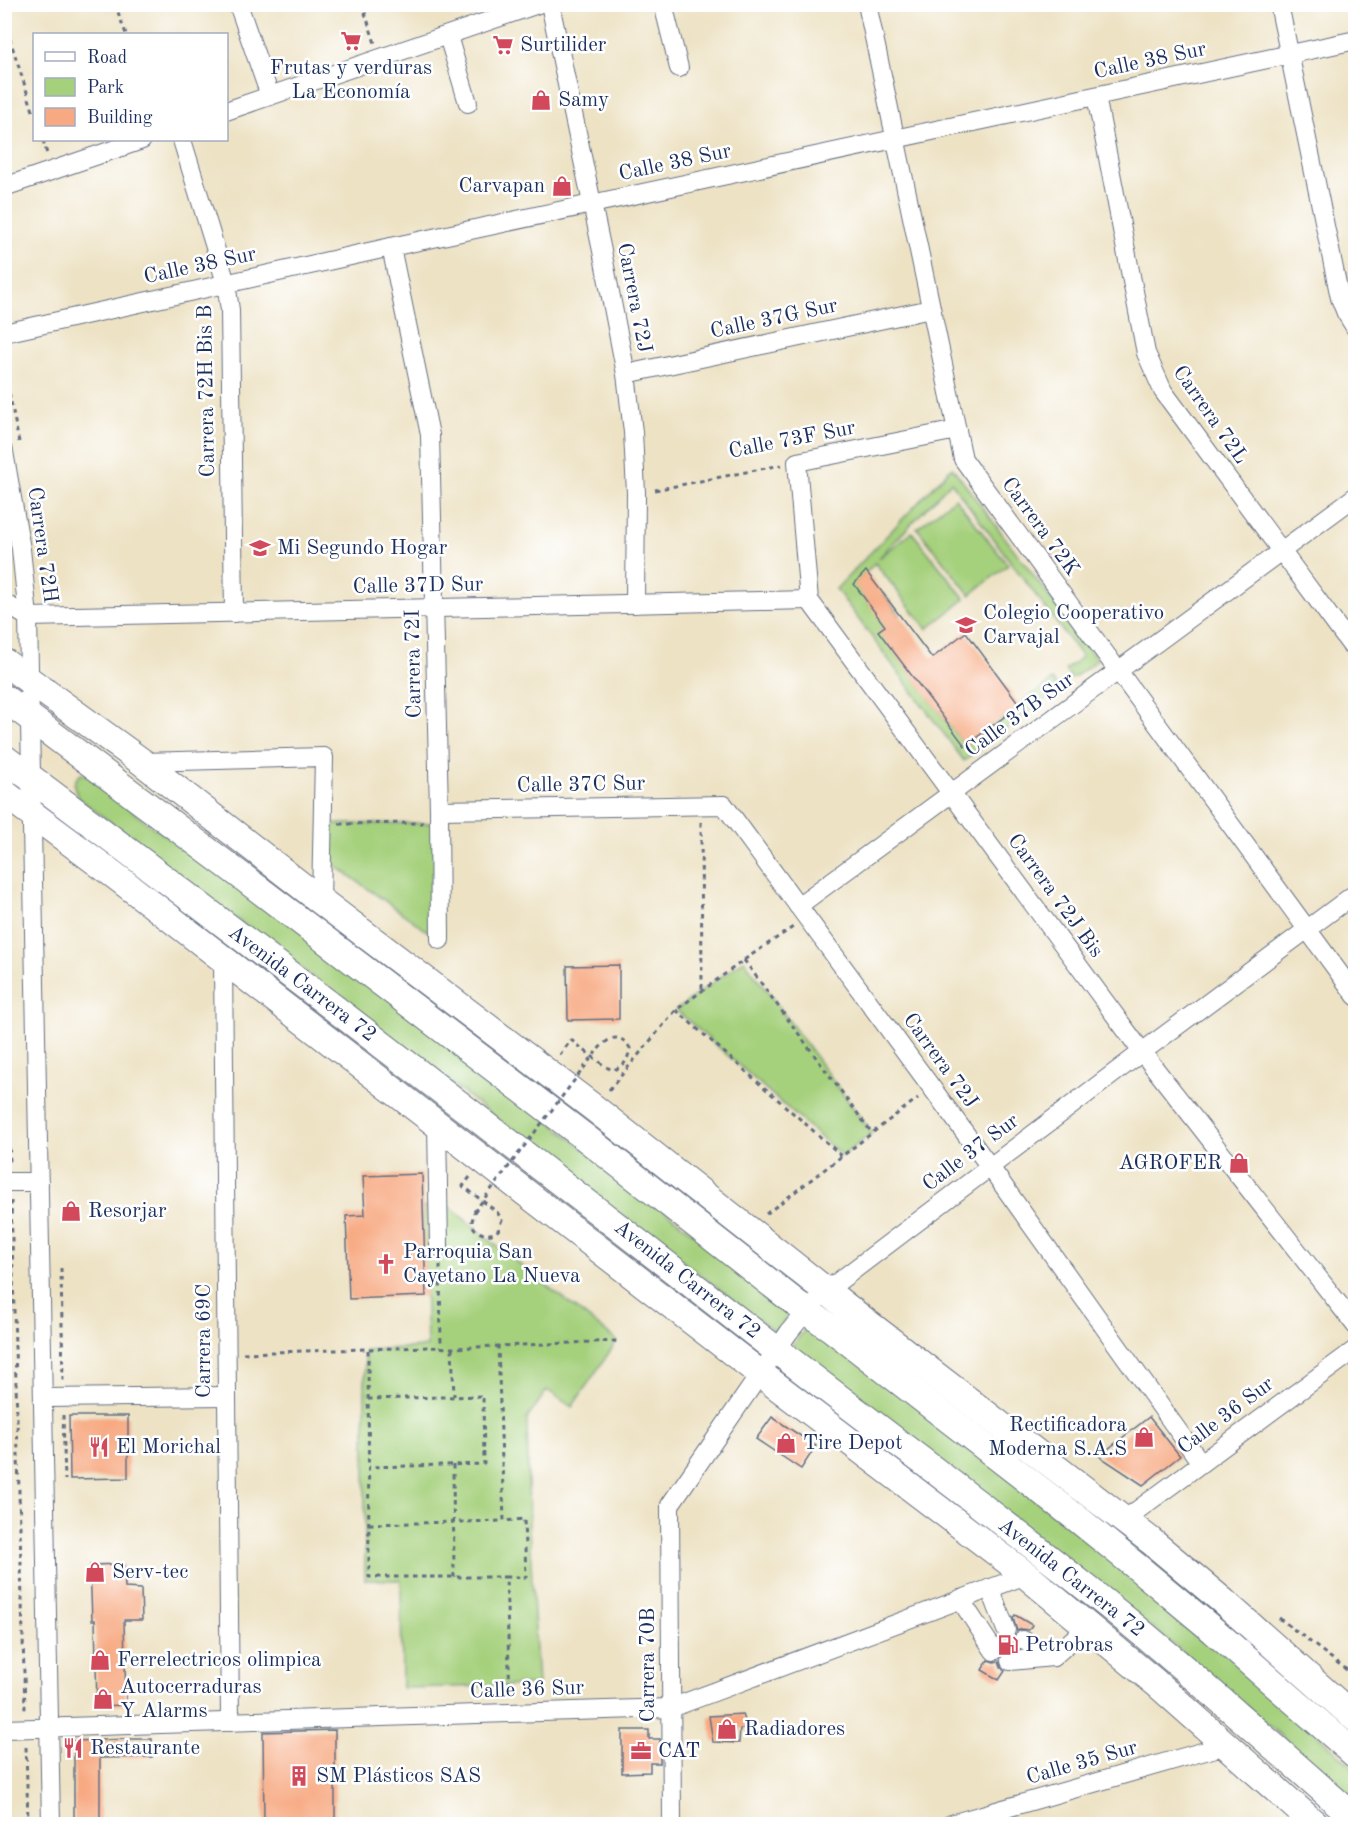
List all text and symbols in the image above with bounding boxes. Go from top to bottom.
supermarket icon: Frutas y verduras La Economía [339,29,363,53]
legend [33,33,228,141]
supermarket icon: Surtilider [491,33,515,57]
place label: Surtilider [520,35,607,56]
street label: Calle 38 Sur [1092,39,1209,83]
text: Road [87,49,127,67]
place label: Frutas y verduras La Economía [270,58,432,103]
text: Park [87,79,124,97]
shop icon: Samy [529,88,553,112]
place label: Samy [558,90,609,111]
text: Building [87,109,153,127]
street label: Calle 38 Sur [617,141,734,185]
shop icon: Carvapan [550,174,574,198]
place label: Carvapan [459,176,545,197]
street label: Carrera 72J [613,241,655,355]
street label: Calle 38 Sur [142,244,259,288]
street label: Calle 37G Sur [708,295,840,343]
street label: Carrera 72H Bis B [195,305,219,477]
street label: Carrera 72L [1169,362,1251,468]
street label: Calle 73F Sur [727,417,858,463]
street label: Carrera 72K [997,474,1083,580]
street label: Carrera 72H [23,486,61,604]
school or university icon: Mi Segundo Hogar [248,536,272,560]
place label: Mi Segundo Hogar [277,538,448,559]
street label: Calle 37D Sur [352,574,484,598]
place label: Colegio Cooperativo Carvajal [983,603,1164,648]
street label: Carrera 72I [403,609,425,719]
school or university icon: Colegio Cooperativo Carvajal [954,613,978,637]
street label: Calle 37B Sur [962,668,1079,761]
street label: Calle 37C Sur [517,773,646,797]
street label: Carrera 72J Bis [1003,830,1107,962]
street label: Avenida Carrera 72 [224,922,380,1046]
street label: Carrera 72J [899,1010,981,1112]
street label: Calle 37 Sur [919,1110,1023,1196]
shop icon: AGROFER [1227,1151,1251,1175]
place label: AGROFER [1118,1153,1222,1174]
shop icon: Resorjar [59,1199,83,1223]
place label: Resorjar [88,1201,167,1222]
street label: Avenida Carrera 72 [610,1217,764,1343]
place label: Parroquia San Cayetano La Nueva [403,1242,580,1287]
church icon: Parroquia San Cayetano La Nueva [374,1252,398,1276]
street label: Carrera 69C [194,1284,215,1398]
street label: Calle 36 Sur [1174,1373,1278,1459]
place label: Rectificadora Moderna S.A.S [988,1415,1127,1460]
shop icon: Rectificadora Moderna S.A.S [1132,1425,1156,1449]
shop icon: Tire Depot [774,1431,798,1455]
place label: Tire Depot [803,1433,903,1454]
restaurant icon: El Morichal [87,1435,111,1459]
place label: El Morichal [116,1437,221,1458]
street label: Avenida Carrera 72 [994,1515,1148,1641]
shop icon: Serv-tec [83,1560,107,1584]
place label: Serv-tec [112,1562,188,1583]
street label: Carrera 70B [638,1607,659,1723]
fuel station icon: Petrobras [996,1633,1020,1657]
place label: Petrobras [1025,1635,1113,1656]
shop icon: Ferrelectricos olimpica [88,1648,112,1672]
place label: Ferrelectricos olimpica [117,1650,321,1671]
place label: Autocerraduras Y Alarms [120,1677,262,1722]
street label: Calle 36 Sur [469,1677,585,1702]
shop icon: Autocerraduras Y Alarms [91,1687,115,1711]
shop icon: Radiadores [715,1717,739,1741]
place label: Radiadores [744,1719,845,1740]
restaurant icon: Restaurante [61,1736,85,1760]
street label: Calle 35 Sur [1024,1737,1140,1789]
place label: Restaurante [90,1738,200,1759]
office icon: CAT [629,1739,653,1763]
place label: CAT [658,1741,700,1762]
building icon: SM Plásticos SAS [287,1764,311,1788]
place label: SM Plásticos SAS [316,1766,481,1787]

